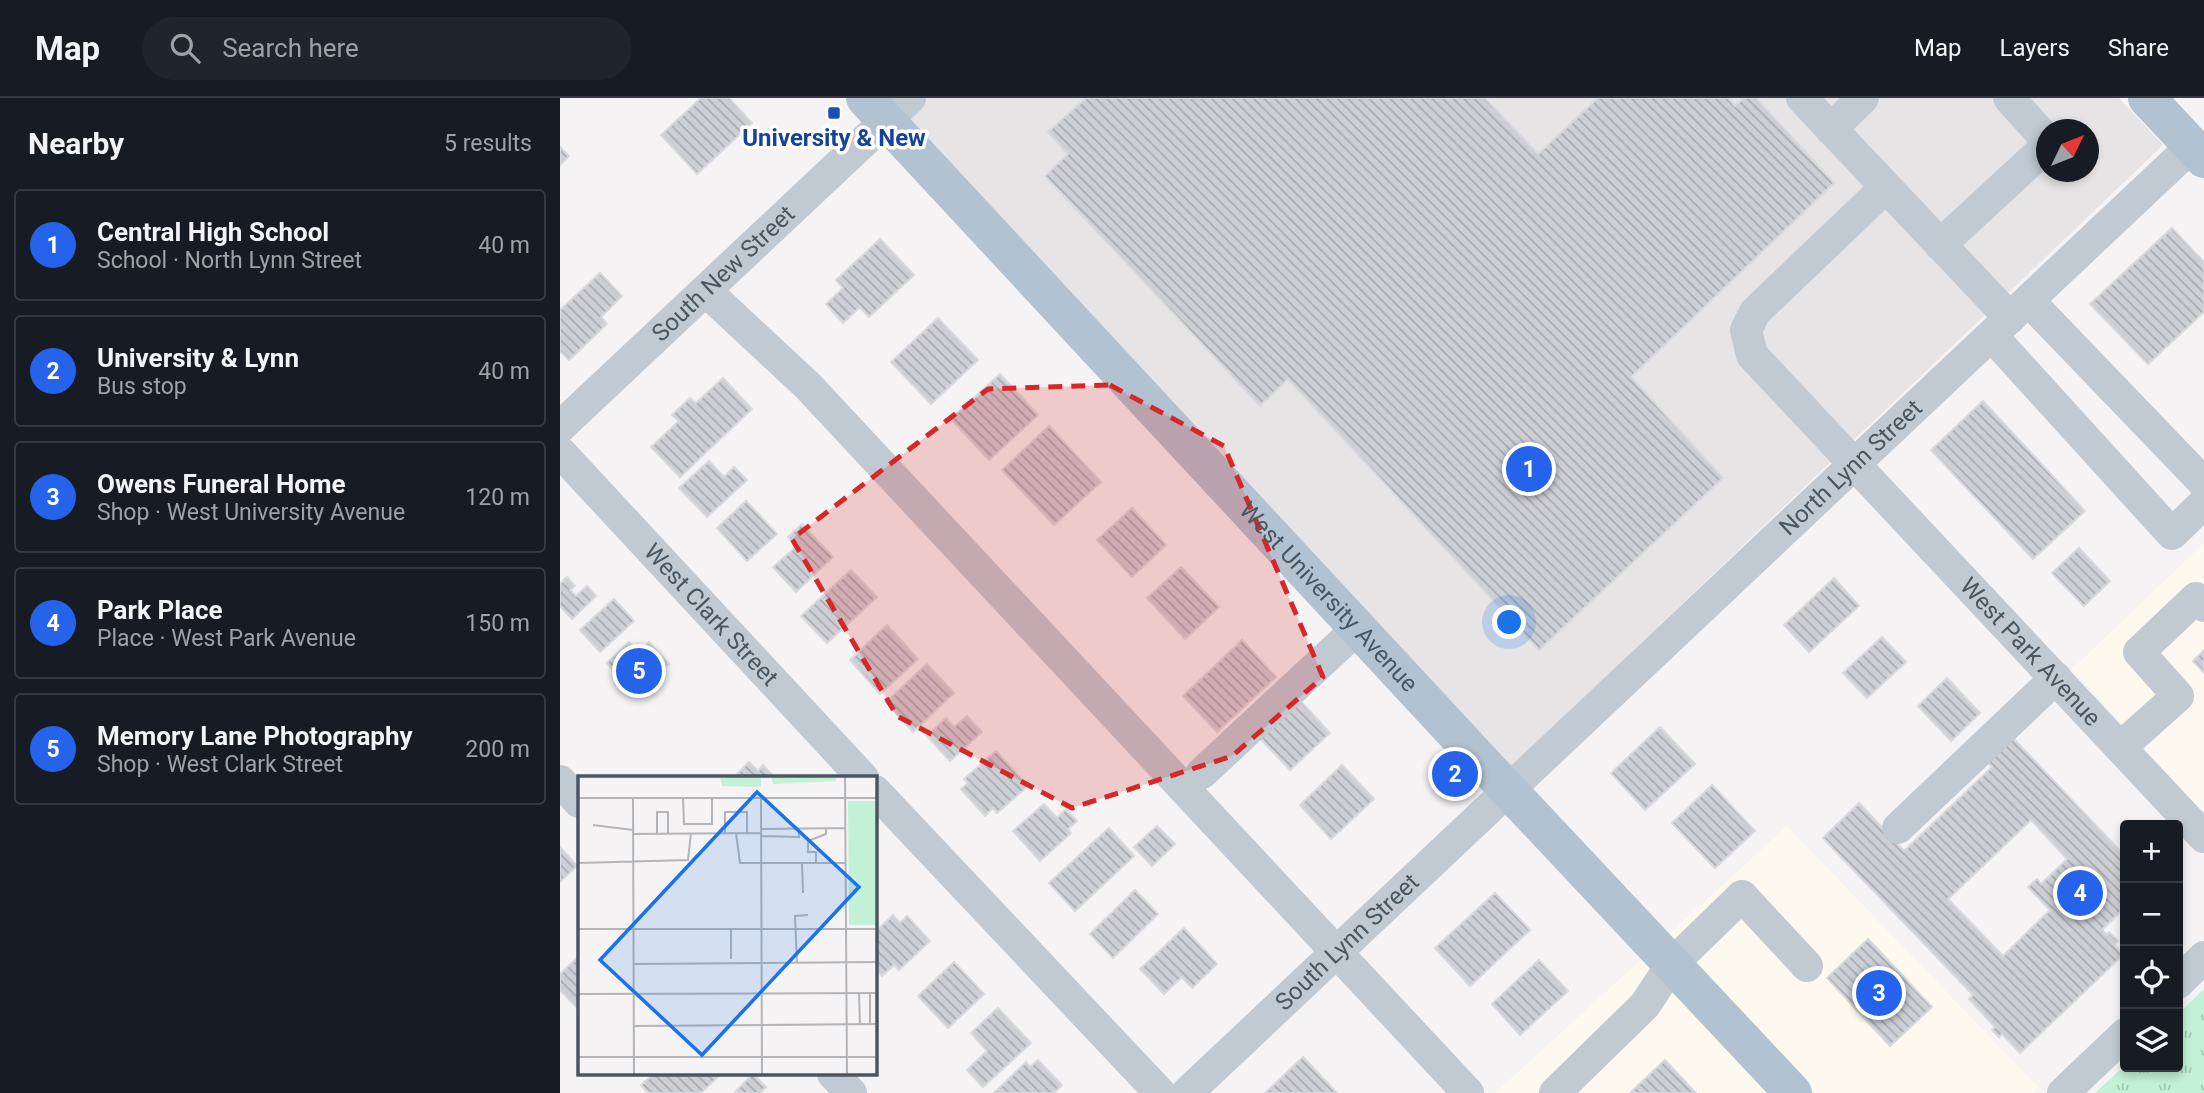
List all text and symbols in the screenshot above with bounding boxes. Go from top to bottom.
search box [142,17,632,80]
text: Map [35,29,100,68]
icon: search [166,29,204,67]
text: Search here [222,33,359,63]
text: Map [1914,34,1962,62]
text: Layers [2000,34,2070,62]
text: Share [2108,34,2169,62]
marker: University & New [826,105,842,121]
north arrow [2036,119,2099,182]
place label: University & New [742,124,926,152]
text: Nearby [28,126,124,161]
text: 5 results [444,130,532,157]
street label: South New Street [646,200,800,347]
text: Central High School [97,217,329,247]
text: 1 [46,232,60,259]
text: 40 m [478,232,530,259]
text: School · North Lynn Street [97,247,362,274]
text: University & Lynn [97,343,299,373]
text: 2 [46,358,60,385]
text: 40 m [478,358,530,385]
text: Bus stop [97,373,187,400]
street label: North Lynn Street [1774,394,1928,541]
pin: 1 [1506,443,1552,495]
text: Owens Funeral Home [97,469,346,499]
text: 3 [46,484,60,511]
text: 120 m [465,484,530,511]
street label: West University Avenue [1234,496,1423,698]
text: Shop · West University Avenue [97,499,405,526]
street label: West Clark Street [638,538,784,692]
street label: West Park Avenue [1954,572,2107,732]
text: Park Place [97,595,223,625]
your location [1492,605,1526,639]
text: 4 [46,610,60,637]
text: 150 m [465,610,530,637]
text: Place · West Park Avenue [97,625,356,652]
pin: 5 [616,645,662,697]
text: Memory Lane Photography [97,721,413,751]
text: 5 [46,736,60,763]
text: 200 m [465,736,530,763]
pin: 2 [1432,748,1478,800]
text: Shop · West Clark Street [97,751,343,778]
inset map [578,776,877,1076]
map controls [2120,820,2183,1072]
button: + [2120,820,2183,883]
pin: 4 [2057,867,2103,919]
street label: South Lynn Street [1270,868,1425,1016]
button: − [2120,883,2183,946]
button: locate [2120,946,2183,1009]
pin: 3 [1856,967,1902,1019]
button: layers [2120,1009,2183,1072]

